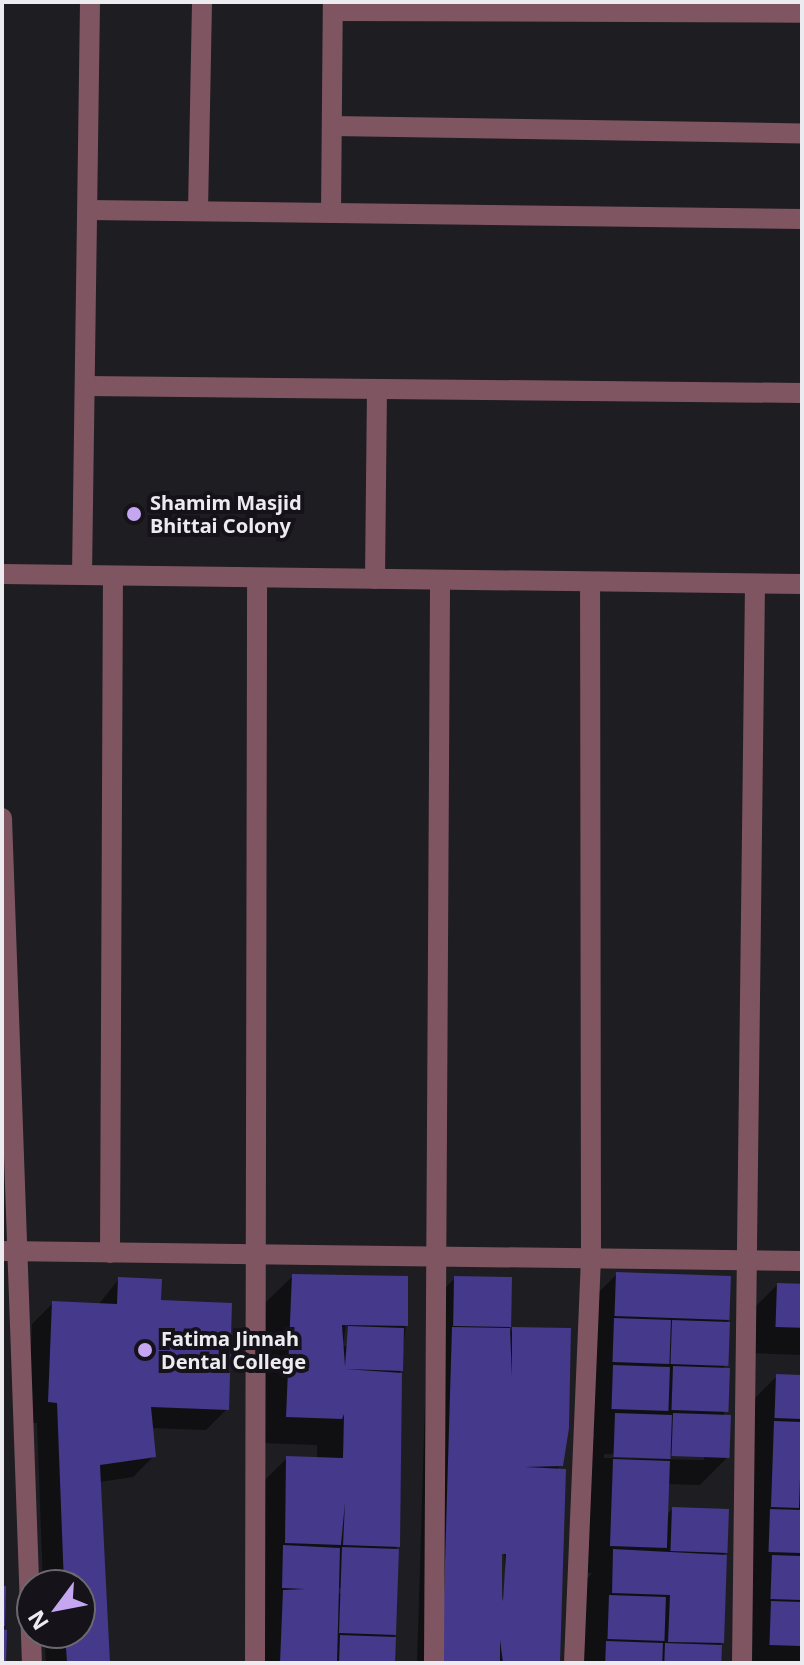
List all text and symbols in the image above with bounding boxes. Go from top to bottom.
place label: Shamim Masjid Bhittai Colony [150,490,302,537]
marker: Shamim Masjid Bhittai Colony [125,505,143,523]
place label: Fatima Jinnah Dental College [161,1326,306,1373]
marker: Fatima Jinnah Dental College [136,1341,154,1359]
north arrow [16,1569,96,1649]
text: N [20,1605,55,1636]

